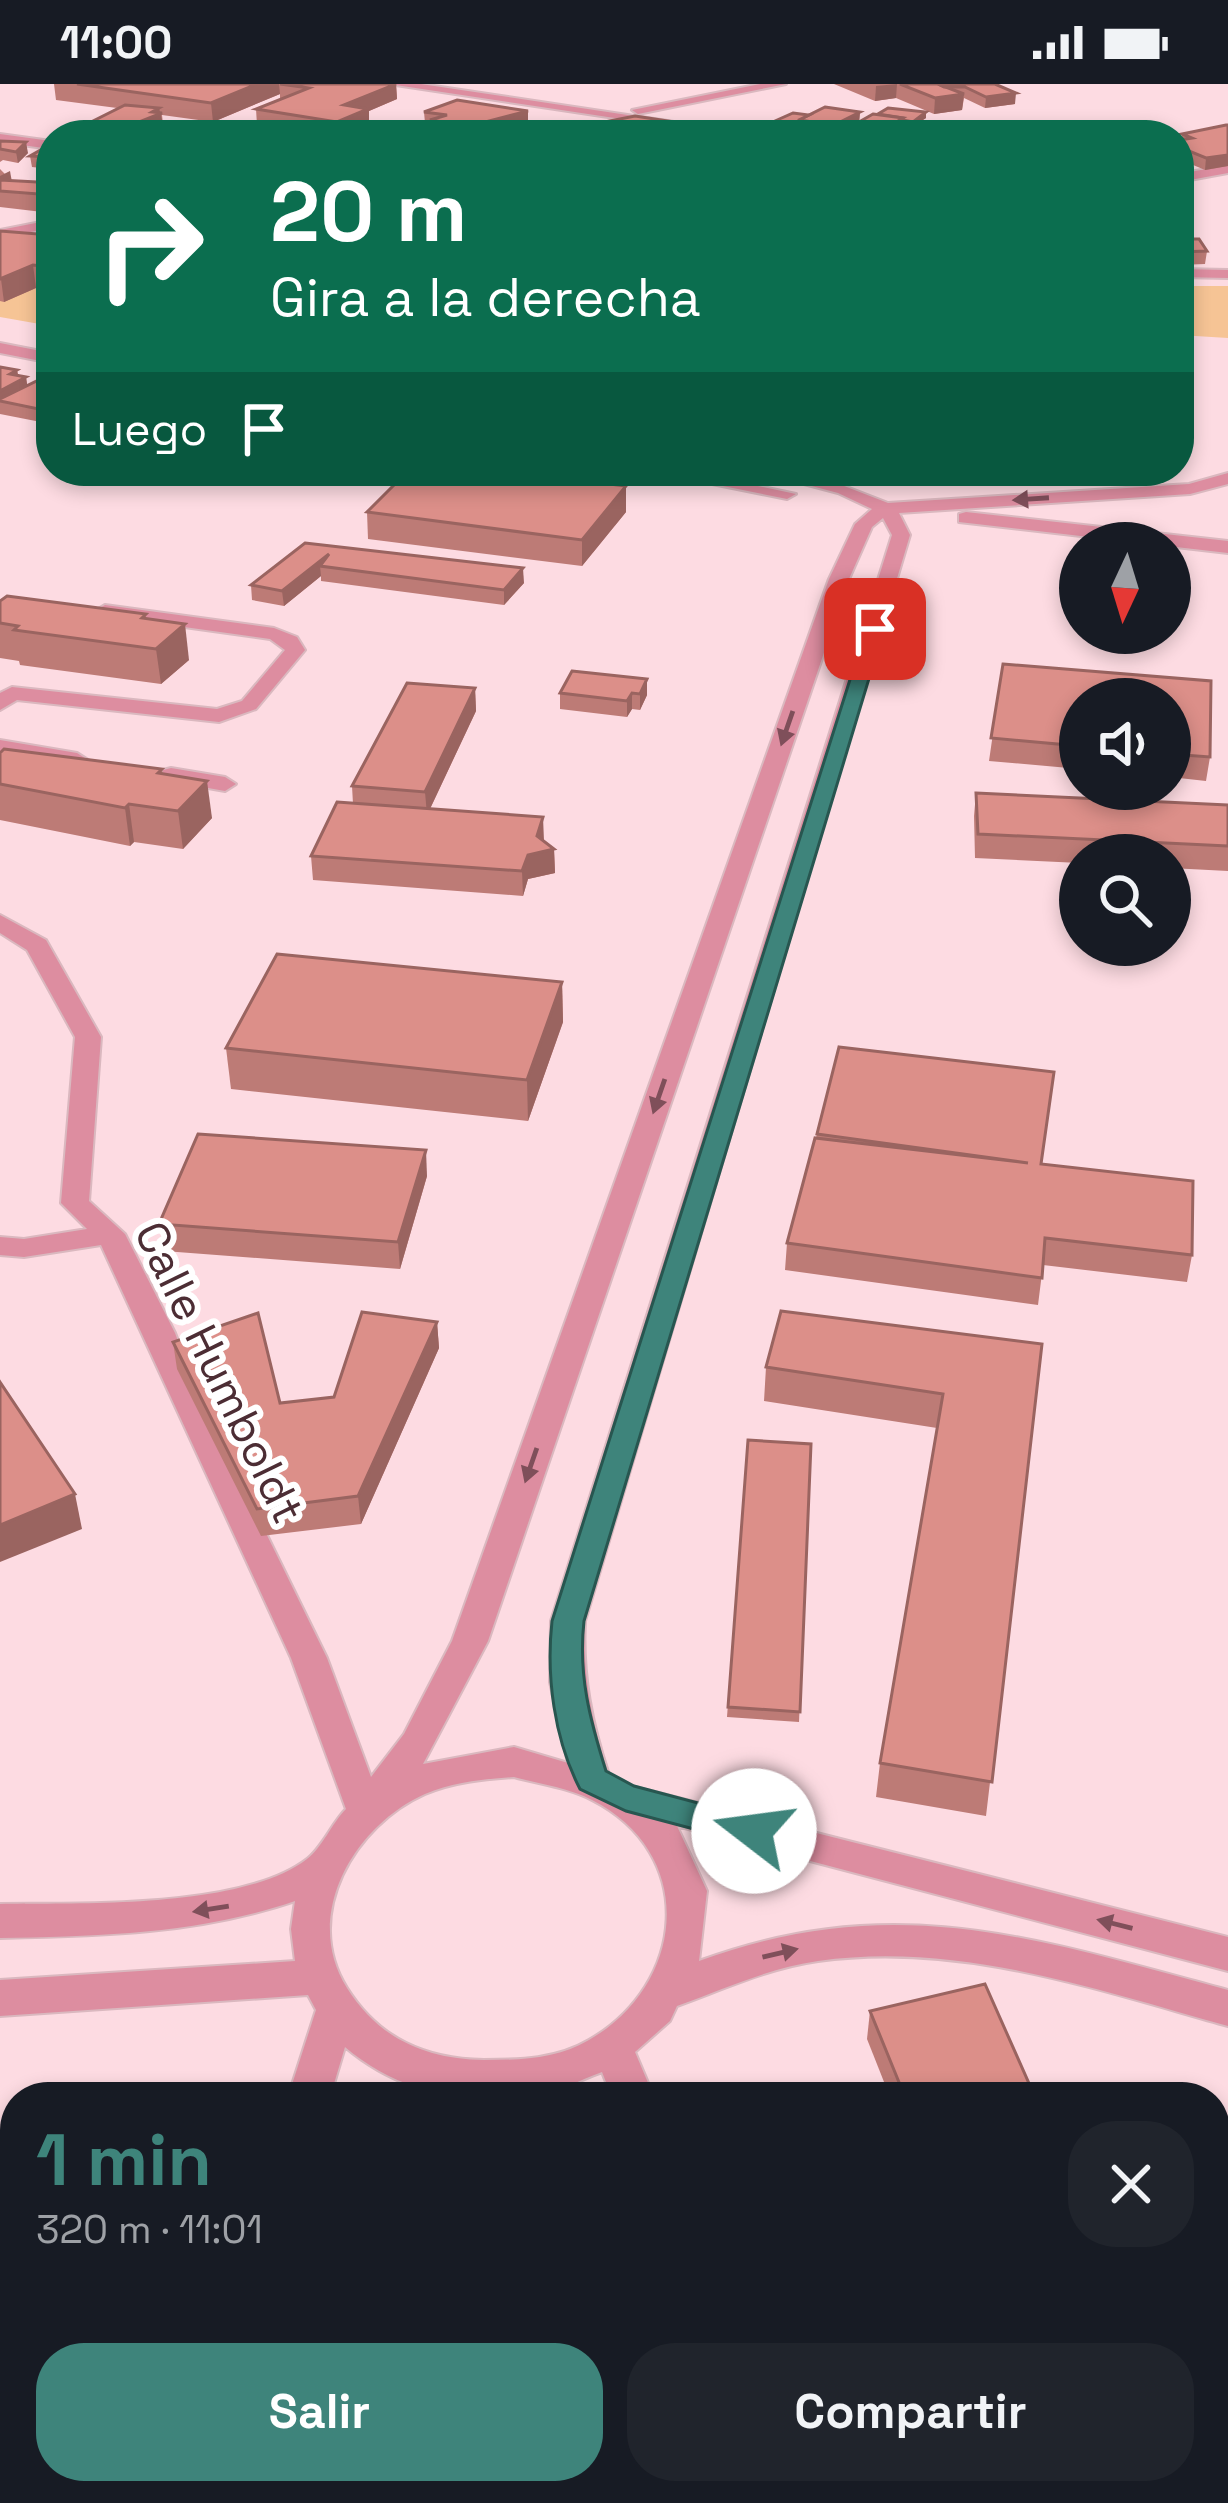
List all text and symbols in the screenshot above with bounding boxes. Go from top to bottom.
text: 11:00 [60,14,172,71]
text: 20 m [270,158,467,266]
icon: right [72,168,228,324]
text: Gira a la derecha [270,263,701,332]
icon: arrive [231,396,297,462]
text: Luego [72,401,207,458]
one-way arrow [1012,490,1050,509]
north arrow [1059,522,1191,654]
map controls [1059,522,1191,966]
pin [824,578,926,680]
icon: arrive [842,596,908,662]
button: sound [1059,678,1191,810]
one-way arrow [777,710,795,746]
button: search [1059,834,1191,966]
one-way arrow [649,1079,667,1115]
street label: Calle Humboldt [122,1212,317,1532]
one-way arrow [521,1447,539,1483]
position arrow [691,1768,817,1894]
one-way arrow [192,1900,229,1919]
one-way arrow [1096,1914,1133,1933]
one-way arrow [762,1943,799,1962]
text: 1 min [36,2114,212,2206]
button: close [1068,2121,1194,2247]
text: 320 m · 11:01 [36,2205,263,2254]
button: Salir [36,2343,603,2481]
button: Compartir [627,2343,1194,2481]

